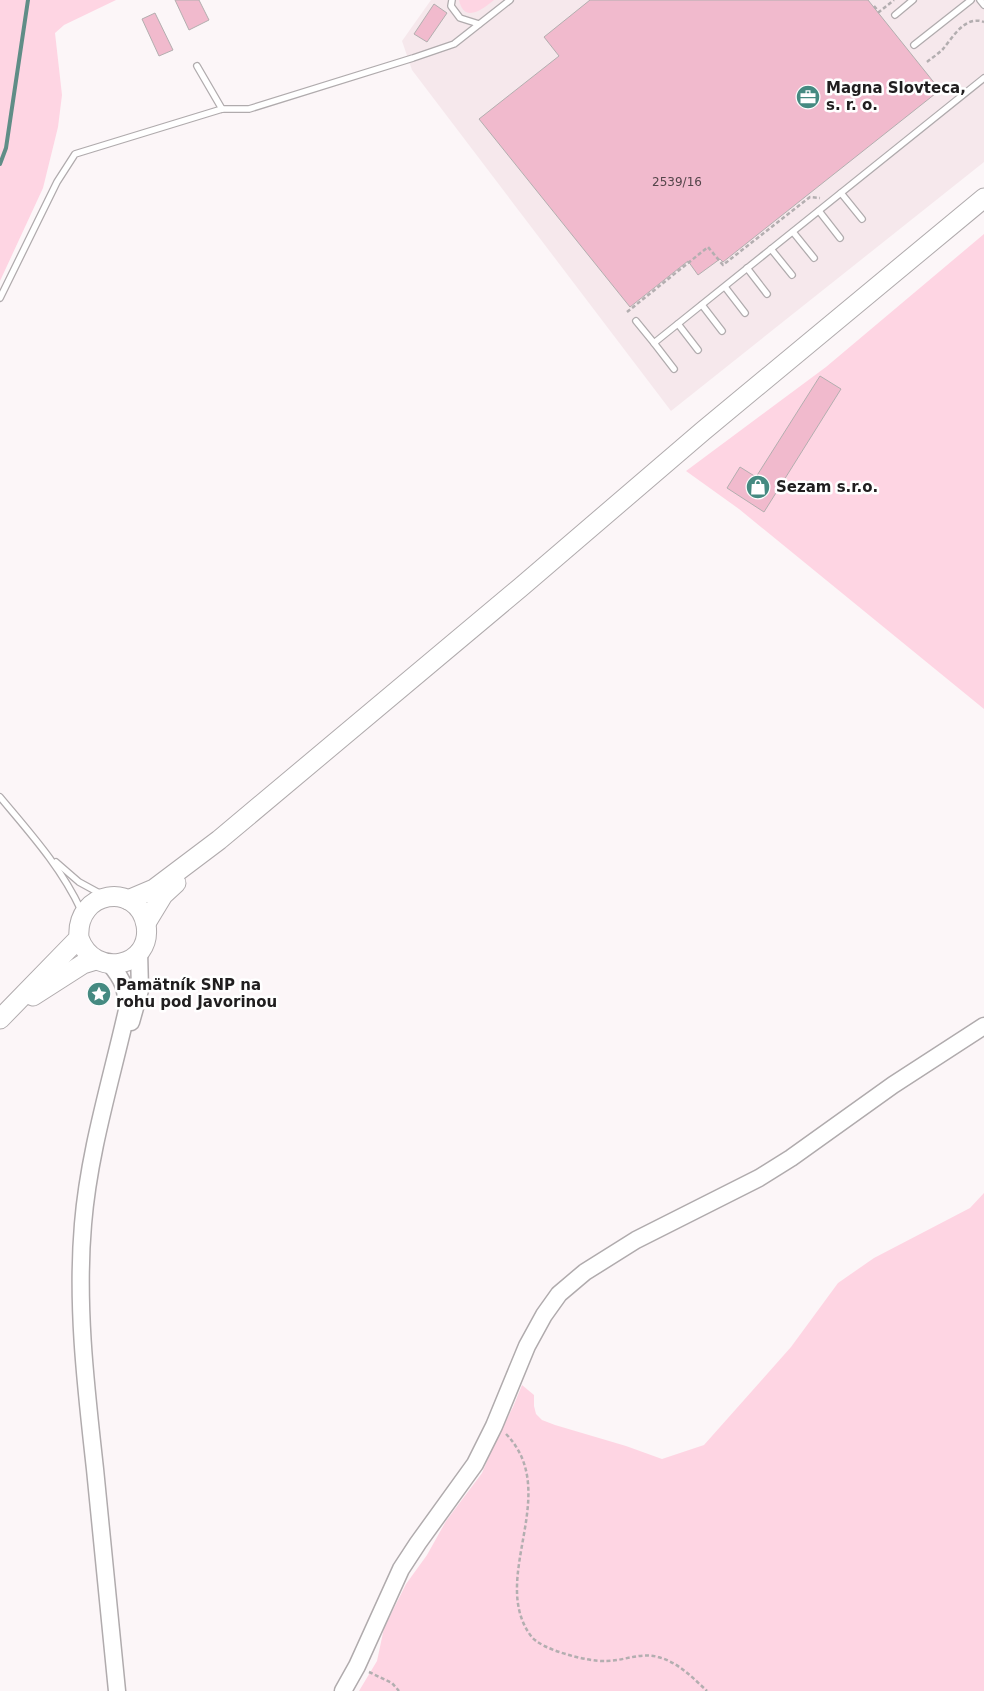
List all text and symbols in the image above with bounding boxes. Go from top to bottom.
place label: Magna Slovteca, s. r. o. [826,79,966,114]
office icon: Magna Slovteca, s. r. o. [795,84,821,110]
house number: 2539/16 [652,175,702,189]
shop icon: Sezam s.r.o. [745,474,771,500]
place label: Sezam s.r.o. [776,478,878,496]
place label: Pamätník SNP na rohu pod Javorinou [116,976,277,1011]
place icon: Pamätník SNP na rohu pod Javorinou [86,981,112,1007]

